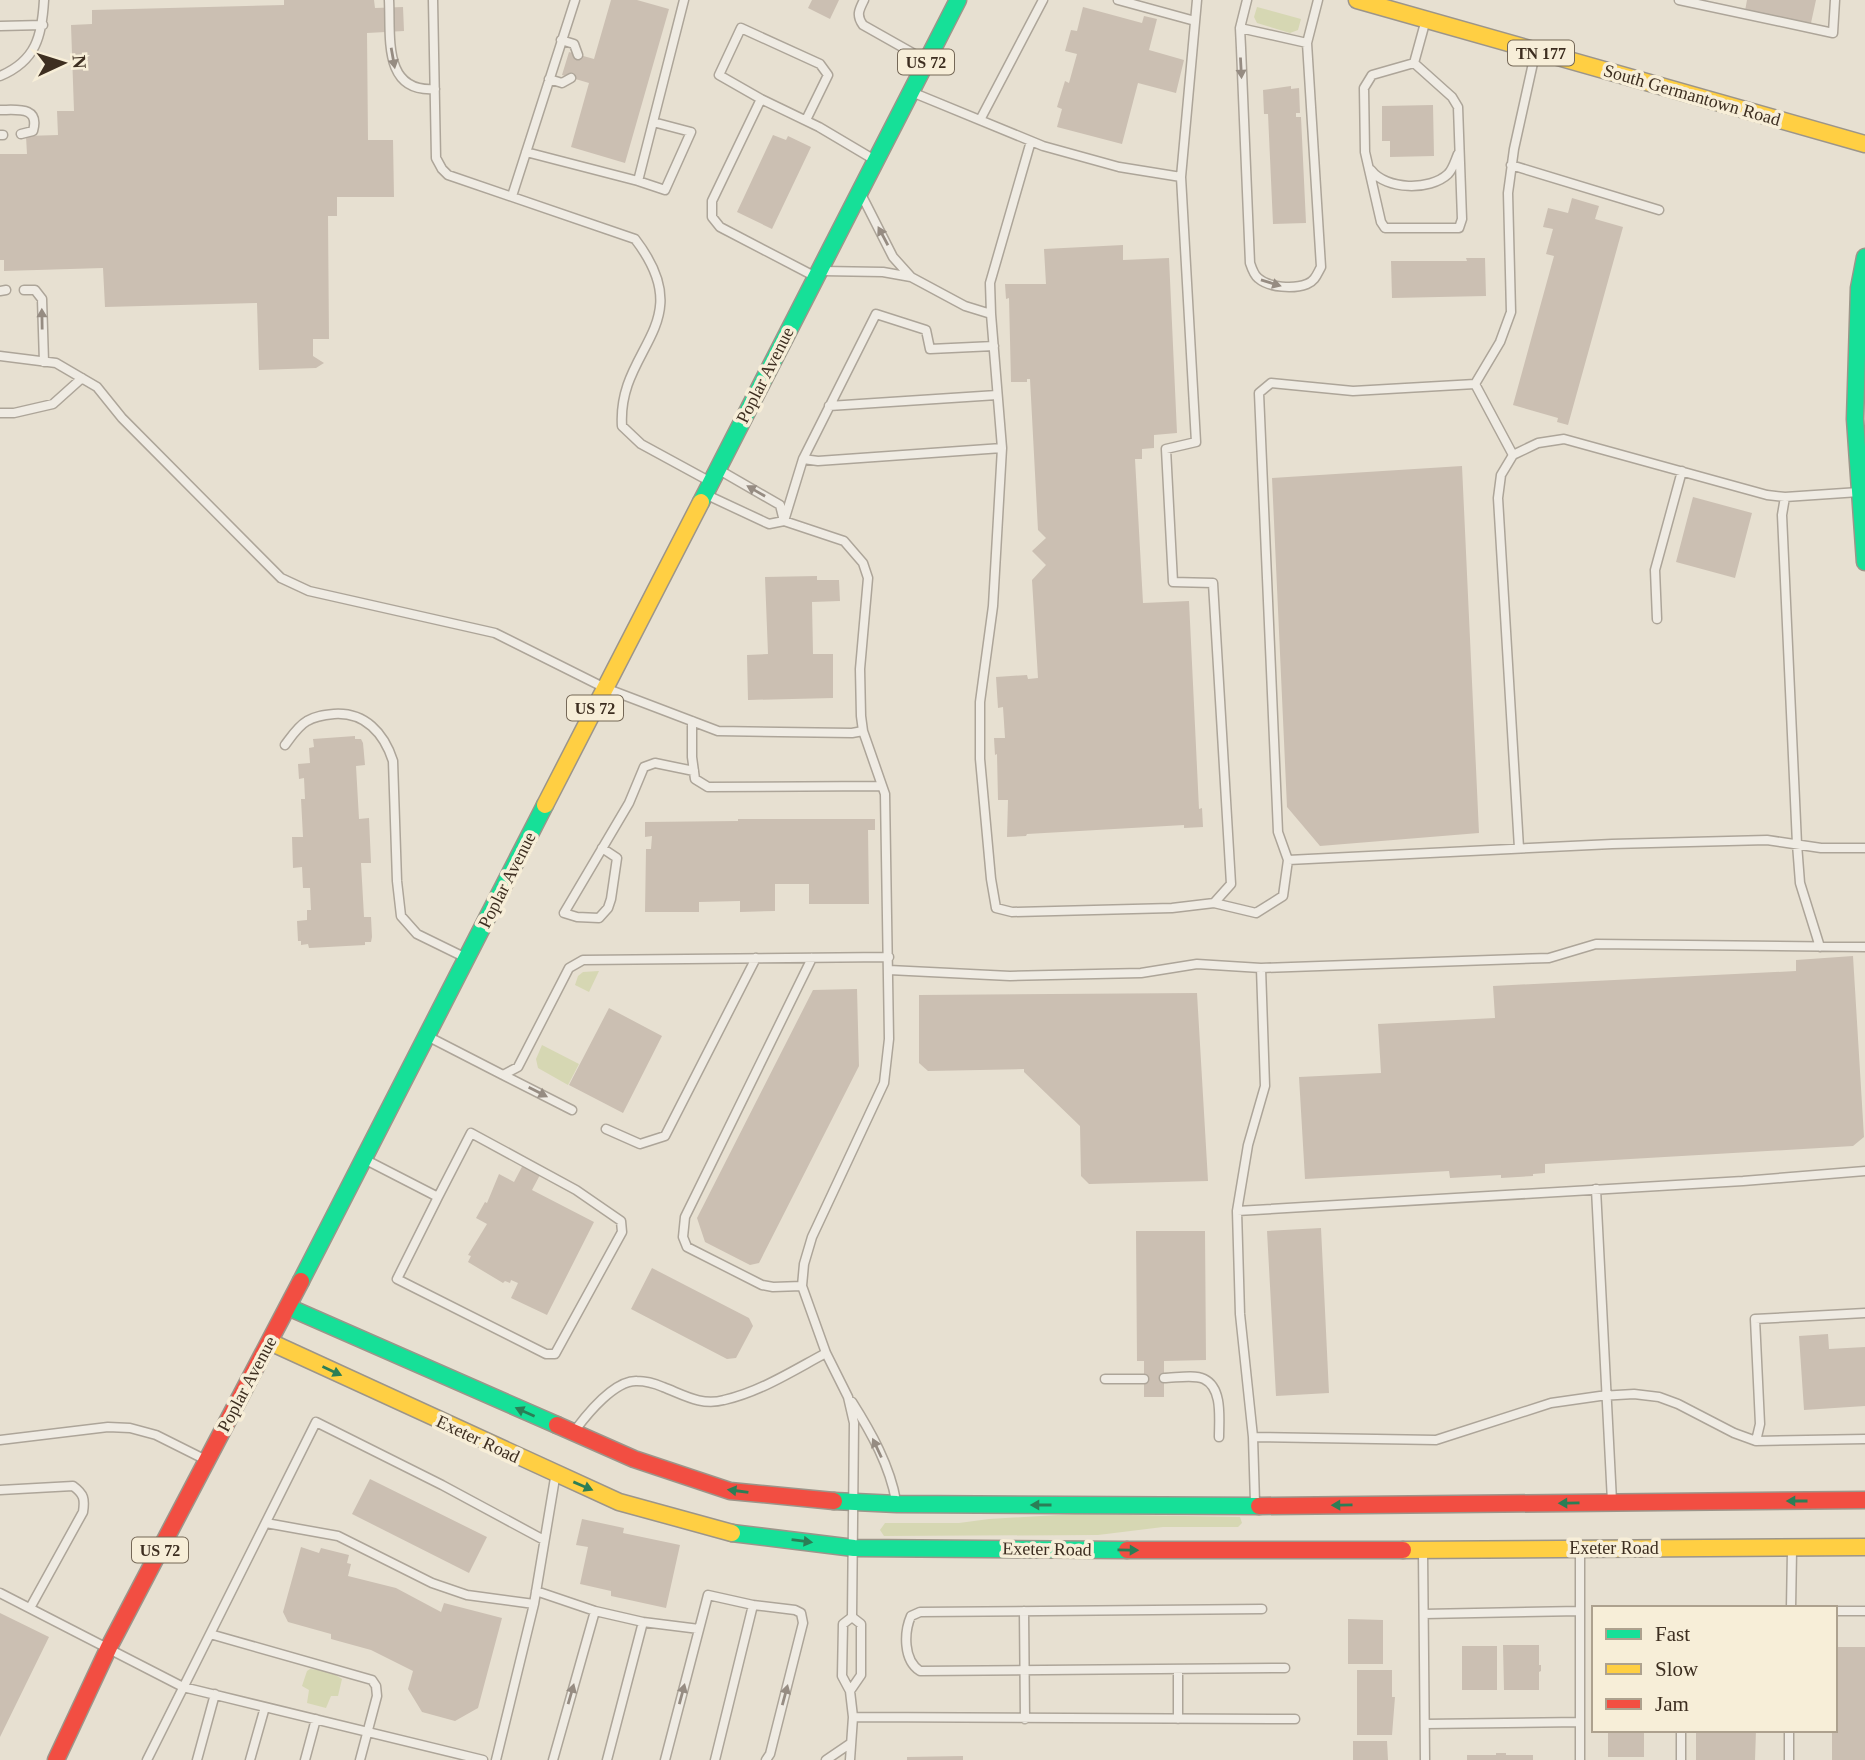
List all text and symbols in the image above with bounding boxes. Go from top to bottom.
north arrow [28,28,98,98]
road number: TN 177 [1508,40,1574,66]
one-way arrow [388,47,399,69]
road number: US 72 [898,50,954,74]
text: N [69,54,90,70]
one-way arrow [1236,57,1247,79]
street label: South Germantown Road [1601,60,1783,130]
one-way arrow [877,226,888,246]
one-way arrow [1261,278,1282,288]
one-way arrow [37,308,48,330]
street label: Poplar Avenue [732,324,798,426]
one-way arrow [746,485,765,497]
road number: US 72 [567,695,623,720]
street label: Poplar Avenue [474,829,540,931]
one-way arrow [528,1086,548,1098]
street label: Poplar Avenue [213,1333,281,1435]
one-way arrow [321,1366,342,1377]
one-way arrow [515,1406,535,1418]
street label: Exeter Road [433,1411,523,1467]
one-way arrow [871,1438,882,1459]
one-way arrow [572,1481,593,1492]
one-way arrow [727,1485,749,1496]
one-way arrow [1786,1495,1808,1507]
one-way arrow [1558,1497,1580,1509]
one-way arrow [1030,1499,1052,1511]
one-way arrow [1331,1499,1353,1511]
one-way arrow [792,1536,814,1547]
road number: US 72 [132,1538,188,1562]
street label: Exeter Road [1002,1538,1092,1560]
street label: Exeter Road [1569,1538,1659,1558]
one-way arrow [1117,1544,1139,1556]
legend [1592,1606,1837,1732]
text: Fast [1655,1622,1690,1646]
text: Slow [1655,1657,1699,1681]
one-way arrow [567,1683,577,1704]
one-way arrow [678,1683,688,1704]
one-way arrow [780,1684,791,1706]
text: Jam [1655,1692,1689,1716]

